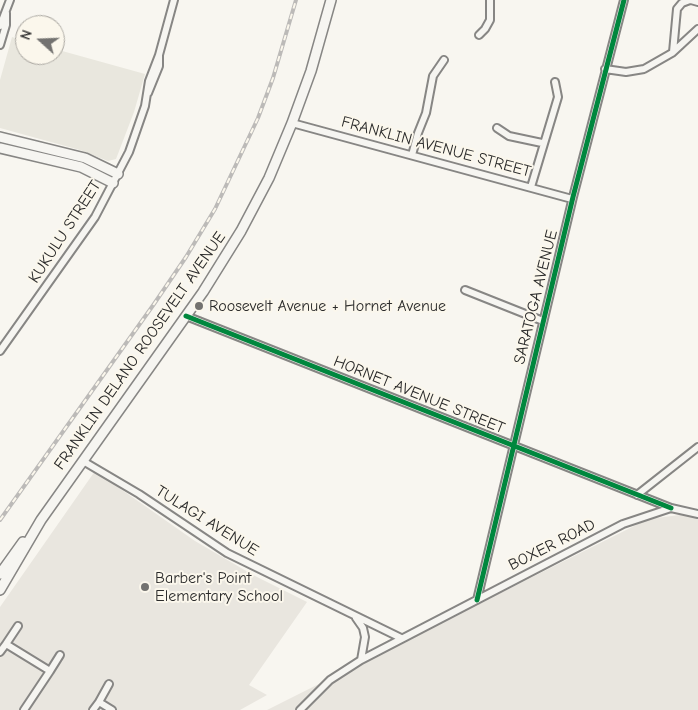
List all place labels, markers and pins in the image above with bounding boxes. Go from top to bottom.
place label: Roosevelt Avenue + Hornet Avenue [209,296,446,316]
marker: Roosevelt Avenue + Hornet Avenue [193,300,205,312]
place label: Barber's Point Elementary School [155,568,283,606]
marker: Barber's Point Elementary School [139,581,151,593]

